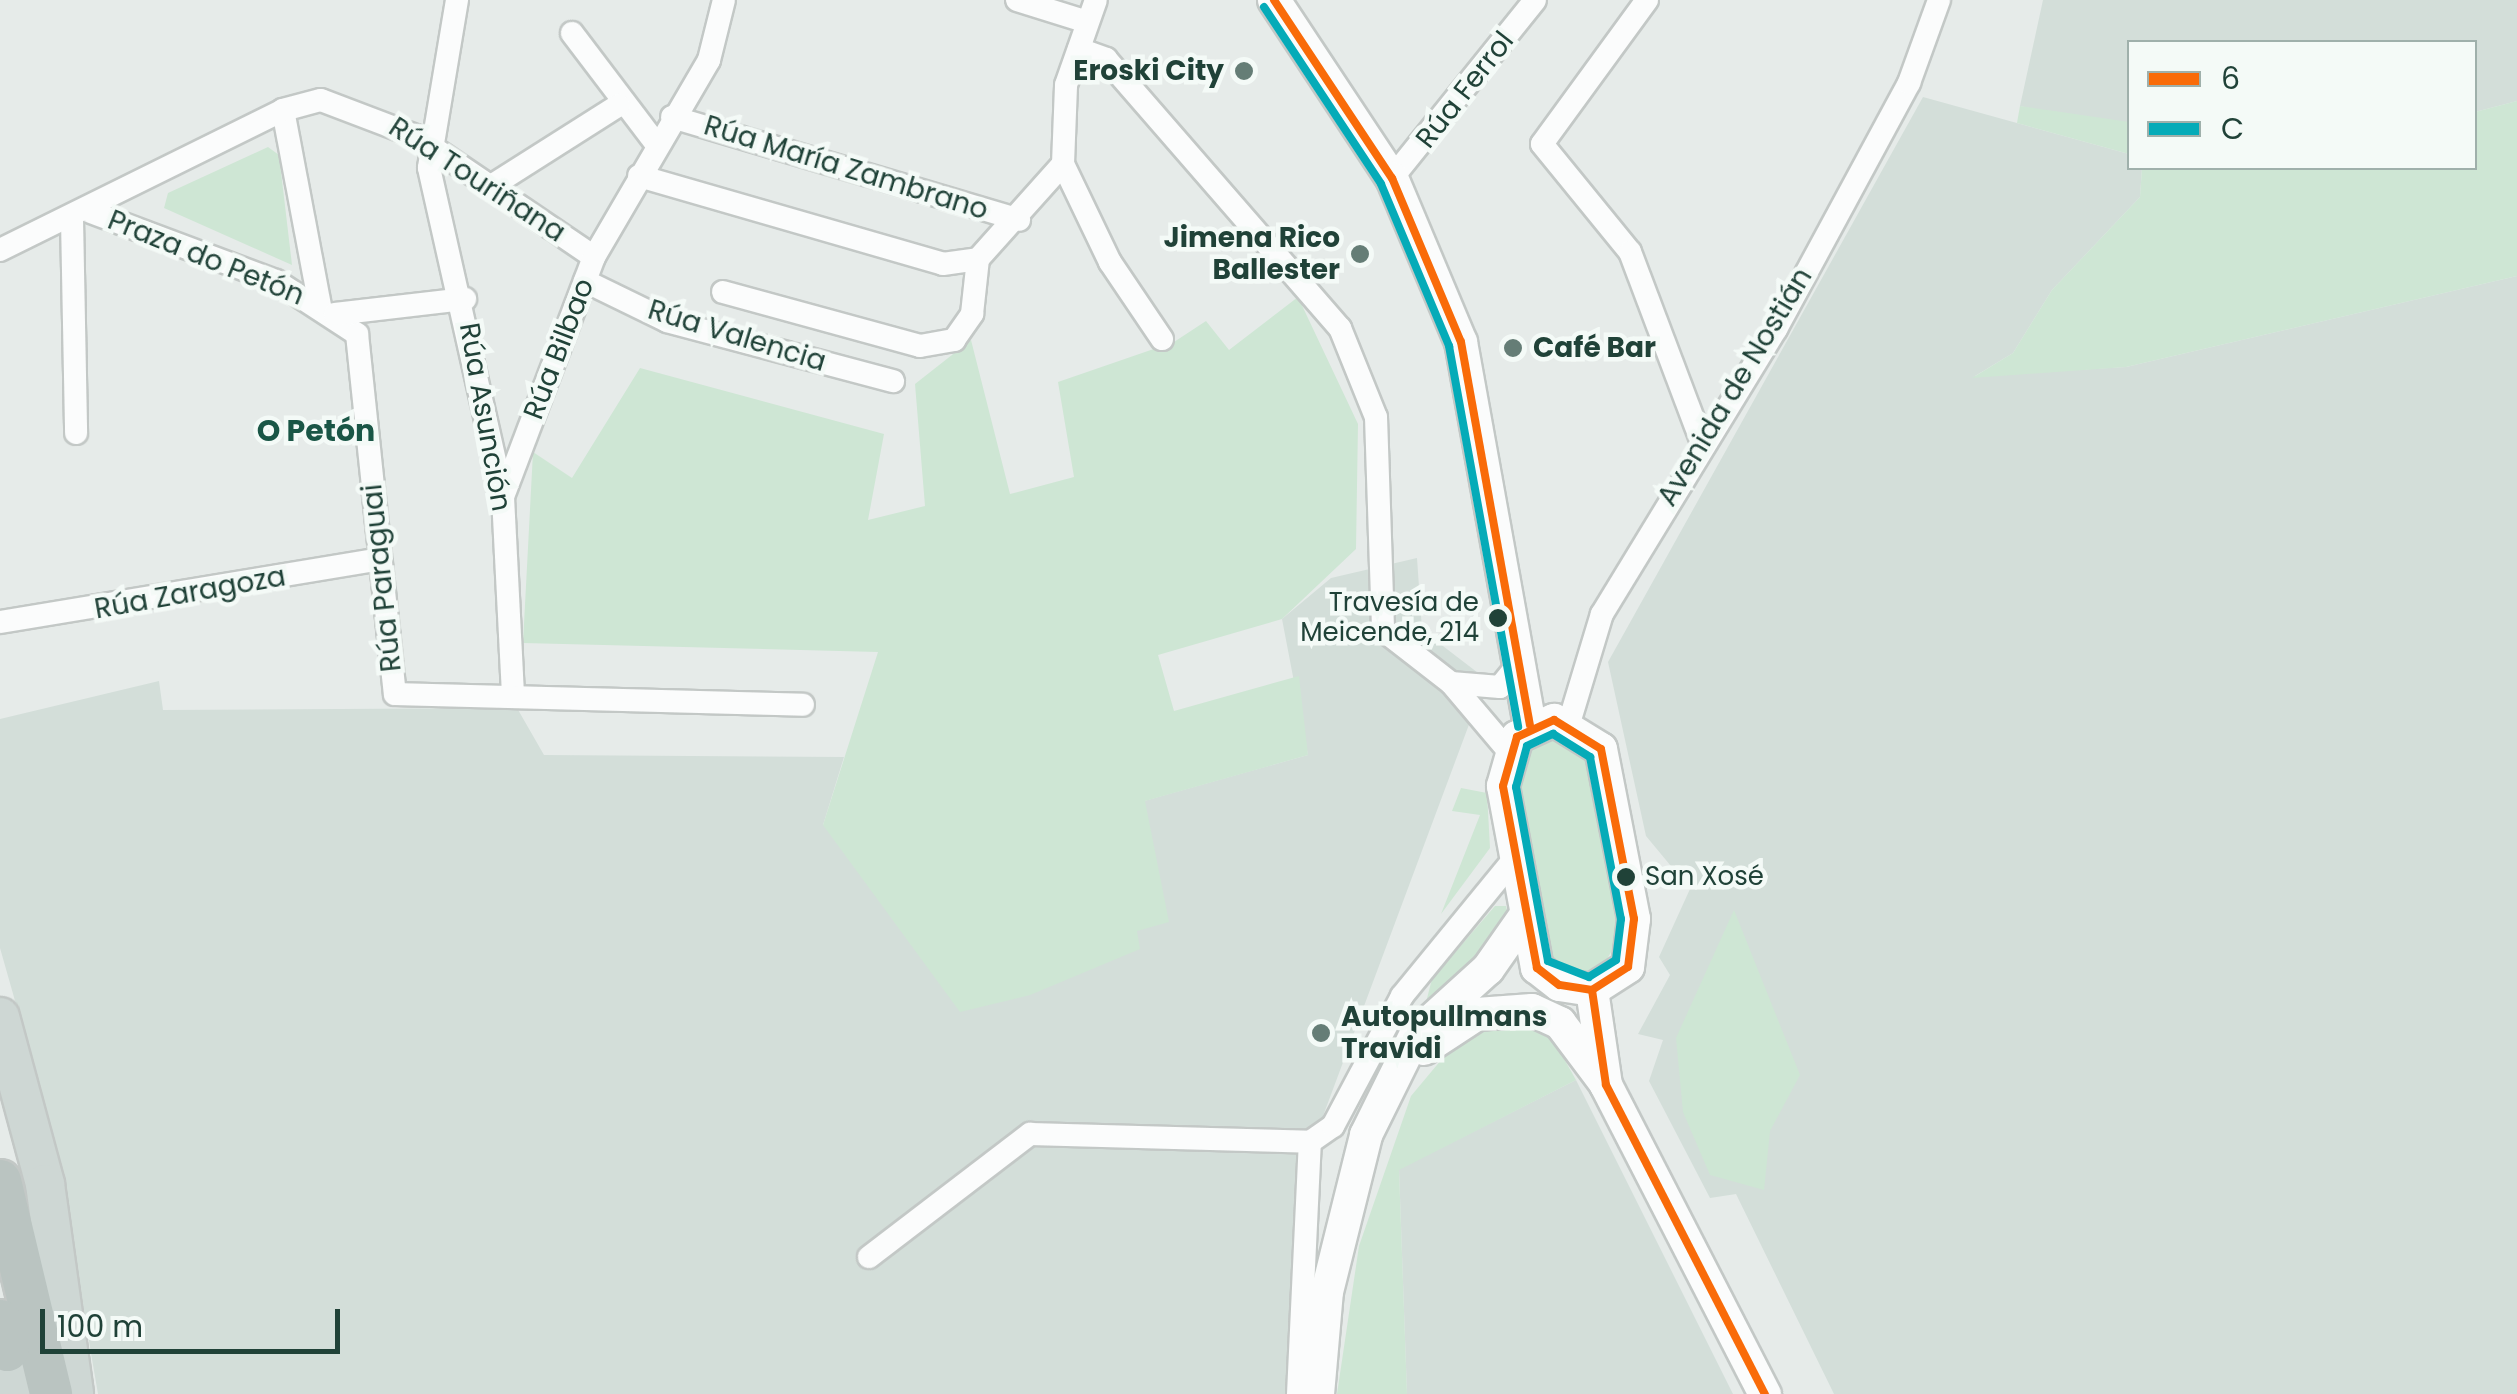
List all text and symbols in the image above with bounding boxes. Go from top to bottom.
street label: Rúa Ferrol [1409,25,1521,155]
legend [2127,40,2477,170]
place label: Eroski City [1073,54,1224,88]
text: 6 [2221,57,2240,100]
marker: Eroski City [1233,60,1255,82]
text: C [2221,107,2244,150]
street label: Rúa María Zambrano [700,109,992,227]
street label: Rúa Touriñana [383,111,571,249]
street label: Praza do Petón [103,203,309,313]
place label: Jimena Rico Ballester [1164,221,1340,287]
marker: Jimena Rico Ballester [1349,243,1371,265]
street label: Avenida de Nostián [1651,262,1819,512]
street label: Rúa Bilbao [517,274,601,424]
street label: Rúa Valencia [644,293,830,379]
street label: Rúa Asunción [452,320,518,514]
place label: Café Bar [1533,331,1656,365]
marker: Café Bar [1502,337,1524,359]
district label: O Petón [257,413,375,449]
street label: Rúa Paraguai [355,482,409,674]
street label: Rúa Zaragoza [92,560,288,626]
place label: Travesía de Meicende, 214 [1300,587,1479,648]
marker: Travesía de Meicende, 214 [1488,608,1508,628]
place label: San Xosé [1645,861,1764,893]
marker: San Xosé [1616,867,1636,887]
place label: Autopullmans Travidi [1341,1000,1547,1066]
marker: Autopullmans Travidi [1310,1022,1332,1044]
scale bar [45,1289,345,1351]
text: 100 m [57,1305,143,1348]

